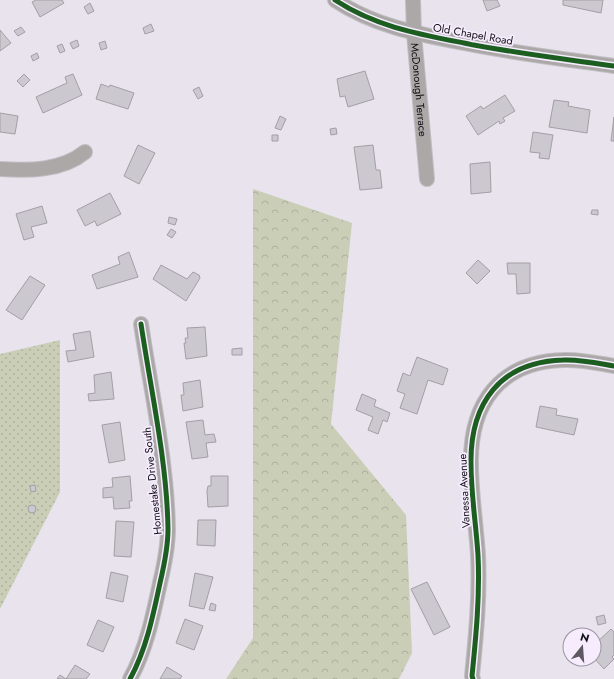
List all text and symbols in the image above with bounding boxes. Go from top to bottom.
street label: Old Chapel Road [432,19,514,49]
street label: McDonough Terrace [407,42,431,138]
street label: Homestake Drive South [138,426,166,536]
street label: Vanessa Avenue [454,453,474,529]
north arrow [562,627,602,667]
text: N [578,629,591,646]

